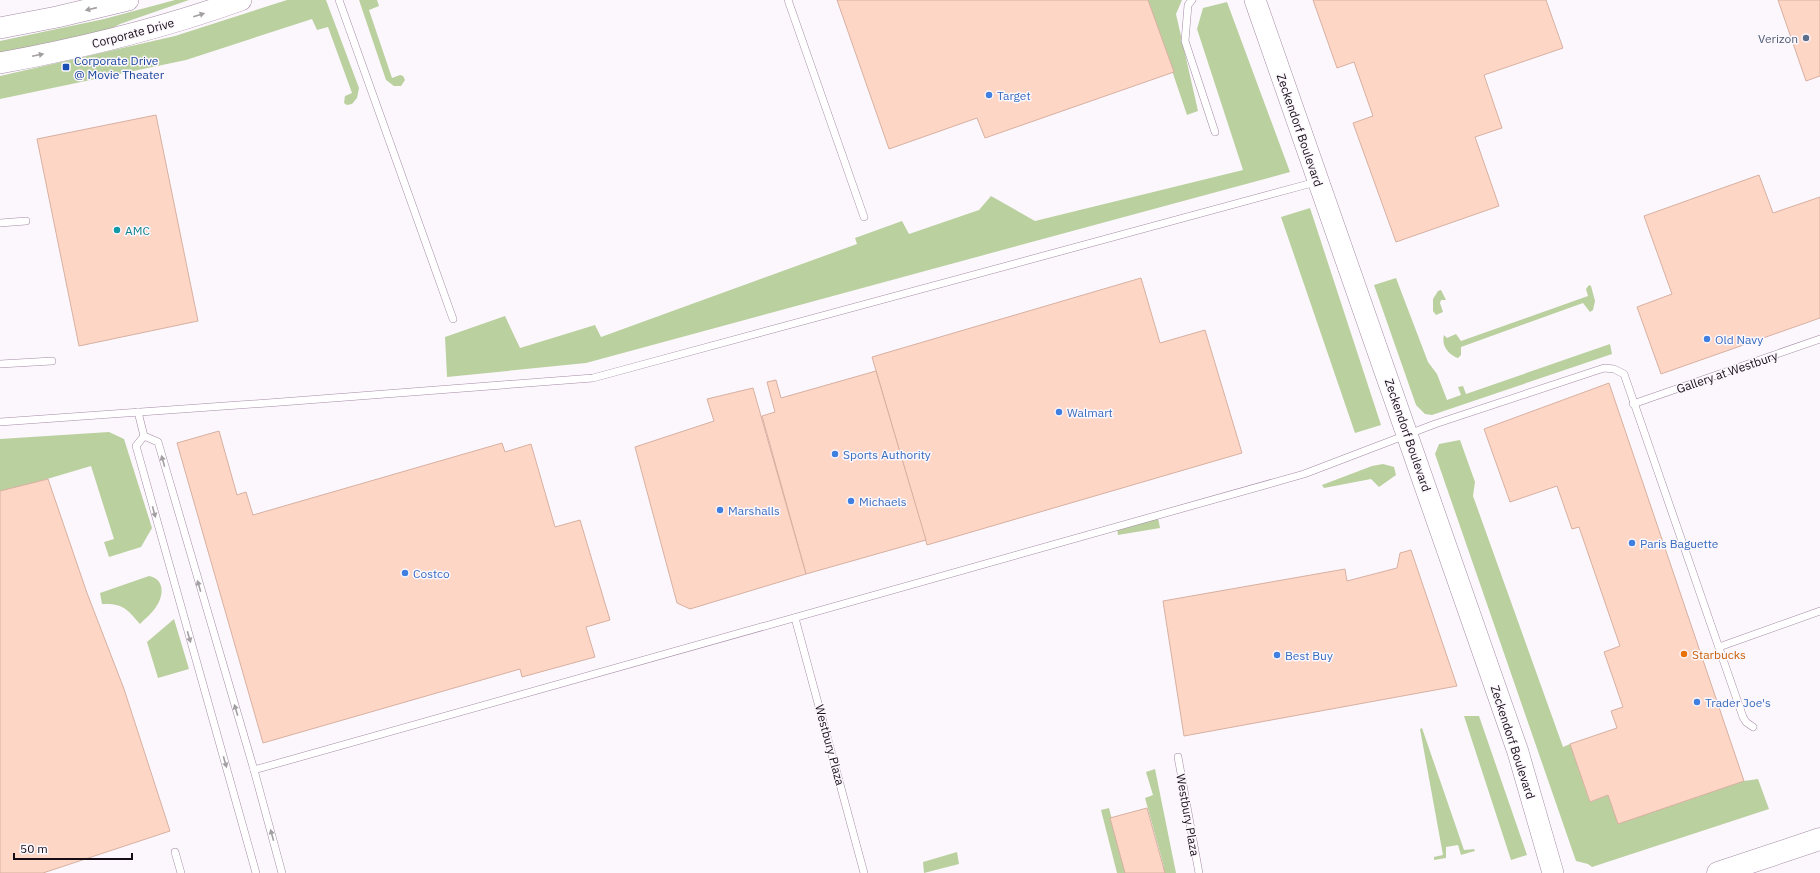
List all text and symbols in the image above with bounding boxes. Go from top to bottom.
one-way arrow [84,7,97,13]
one-way arrow [193,11,205,17]
street label: Corporate Drive [90,15,176,51]
place label: Verizon [1758,31,1798,46]
marker: Verizon [1801,33,1811,43]
one-way arrow [32,52,44,58]
place label: Corporate Drive @ Movie Theater [74,53,165,82]
marker: Corporate Drive @ Movie Theater [61,62,71,72]
street label: Zeckendorf Boulevard [1274,72,1326,188]
place label: Target [997,88,1031,103]
marker: Target [984,90,994,100]
place label: AMC [125,223,150,238]
marker: AMC [112,225,122,235]
place label: Old Navy [1715,332,1763,347]
marker: Old Navy [1702,334,1712,344]
street label: Gallery at Westbury [1674,348,1780,396]
street label: Zeckendorf Boulevard [1382,377,1434,493]
place label: Walmart [1067,405,1113,420]
marker: Walmart [1054,407,1064,417]
place label: Sports Authority [843,447,931,462]
marker: Sports Authority [830,449,840,459]
one-way arrow [160,455,166,467]
place label: Michaels [859,494,907,509]
marker: Michaels [846,496,856,506]
place label: Marshalls [728,503,780,518]
marker: Marshalls [715,505,725,515]
one-way arrow [151,506,157,518]
place label: Paris Baguette [1640,536,1719,551]
marker: Paris Baguette [1627,538,1637,548]
place label: Costco [413,566,450,581]
marker: Costco [400,568,410,578]
one-way arrow [196,579,202,591]
one-way arrow [186,631,192,643]
place label: Starbucks [1692,647,1746,662]
place label: Best Buy [1285,648,1333,663]
marker: Starbucks [1679,649,1689,659]
marker: Best Buy [1272,650,1282,660]
street label: Zeckendorf Boulevard [1488,683,1538,801]
place label: Trader Joe's [1705,695,1771,710]
marker: Trader Joe's [1692,697,1702,707]
street label: Westbury Plaza [812,703,848,788]
one-way arrow [233,704,239,716]
one-way arrow [222,756,228,768]
street label: Westbury Plaza [1173,773,1203,858]
one-way arrow [269,829,275,841]
scale bar [14,835,132,861]
text: 50 m [20,841,48,856]

